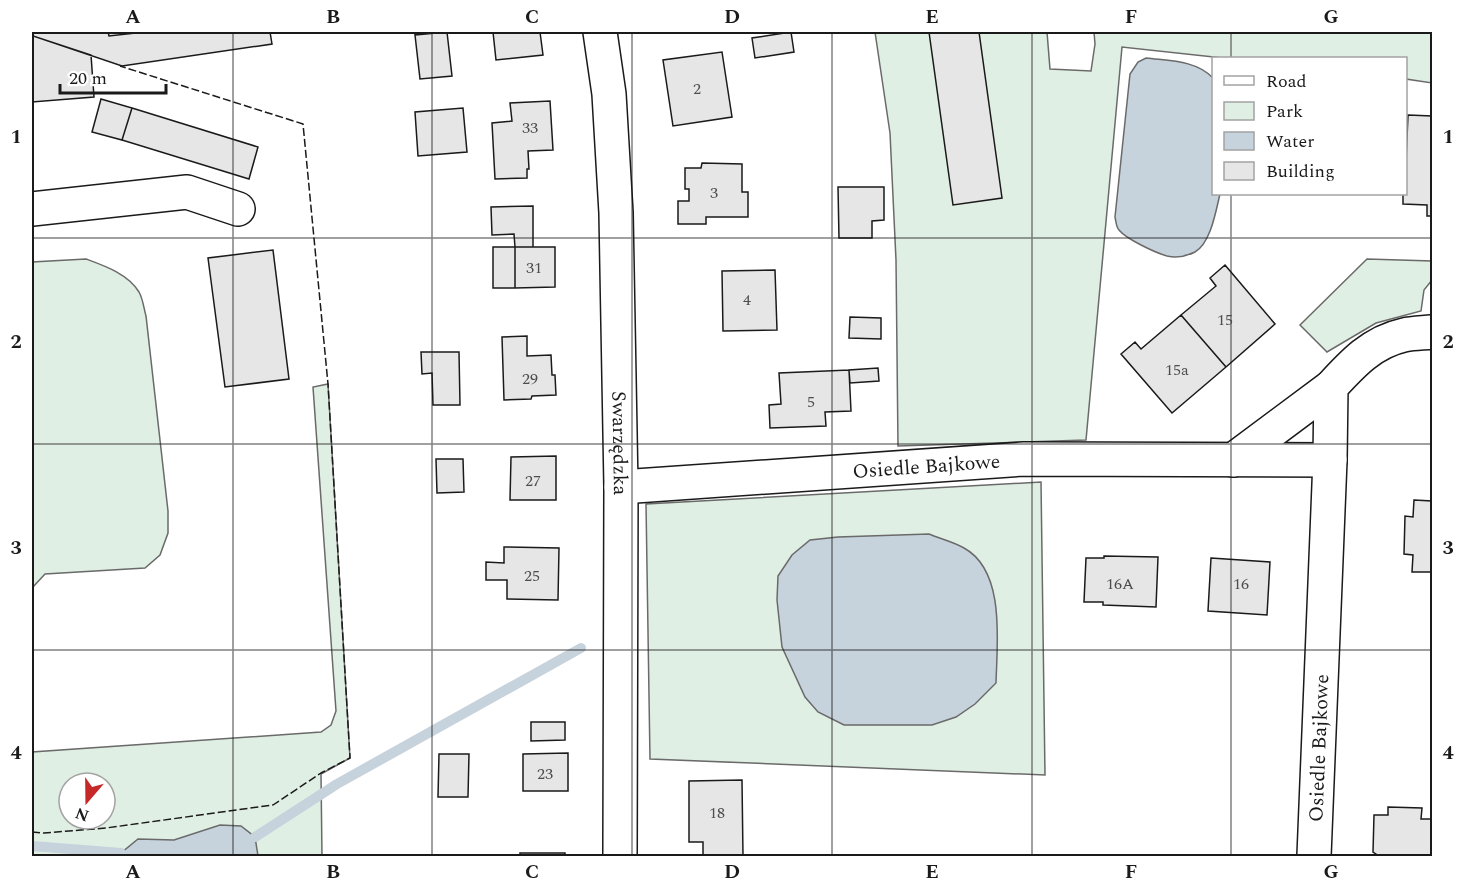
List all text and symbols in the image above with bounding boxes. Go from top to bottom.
text: A [125,2,141,32]
text: B [326,2,340,32]
text: C [525,2,539,32]
text: D [724,2,740,32]
text: E [925,2,939,32]
text: F [1125,2,1137,32]
text: G [1323,2,1339,32]
scale bar [60,57,166,95]
legend [1212,57,1407,195]
text: 20 m [69,65,107,92]
text: Road [1266,68,1307,95]
house number: 2 [693,77,701,101]
text: Park [1266,98,1303,125]
house number: 33 [522,116,538,140]
text: 1 [10,122,22,152]
text: 1 [1442,122,1454,152]
text: Water [1266,128,1314,155]
text: Building [1266,158,1335,185]
house number: 3 [710,181,718,205]
house number: 31 [526,256,542,280]
house number: 4 [743,288,751,312]
house number: 15 [1217,308,1233,332]
text: 2 [10,327,22,357]
text: 2 [1442,327,1454,357]
house number: 15a [1165,358,1189,382]
house number: 29 [522,367,538,391]
house number: 5 [807,390,815,414]
street label: Swarzędzka [603,391,635,495]
street label: Osiedle Bajkowe [851,447,1001,487]
house number: 27 [525,469,541,493]
text: 3 [10,533,22,563]
text: 3 [1442,533,1454,563]
house number: 25 [524,564,540,588]
house number: 16A [1106,572,1134,596]
house number: 16 [1233,572,1249,596]
street label: Osiedle Bajkowe [1301,674,1337,823]
text: 4 [10,738,22,768]
text: 4 [1442,738,1454,768]
house number: 23 [537,762,553,786]
north arrow [57,771,117,831]
text: N [72,801,92,828]
house number: 18 [709,801,725,825]
text: A [125,857,141,887]
text: B [326,857,340,887]
text: C [525,857,539,887]
text: D [724,857,740,887]
text: E [925,857,939,887]
text: F [1125,857,1137,887]
text: G [1323,857,1339,887]

